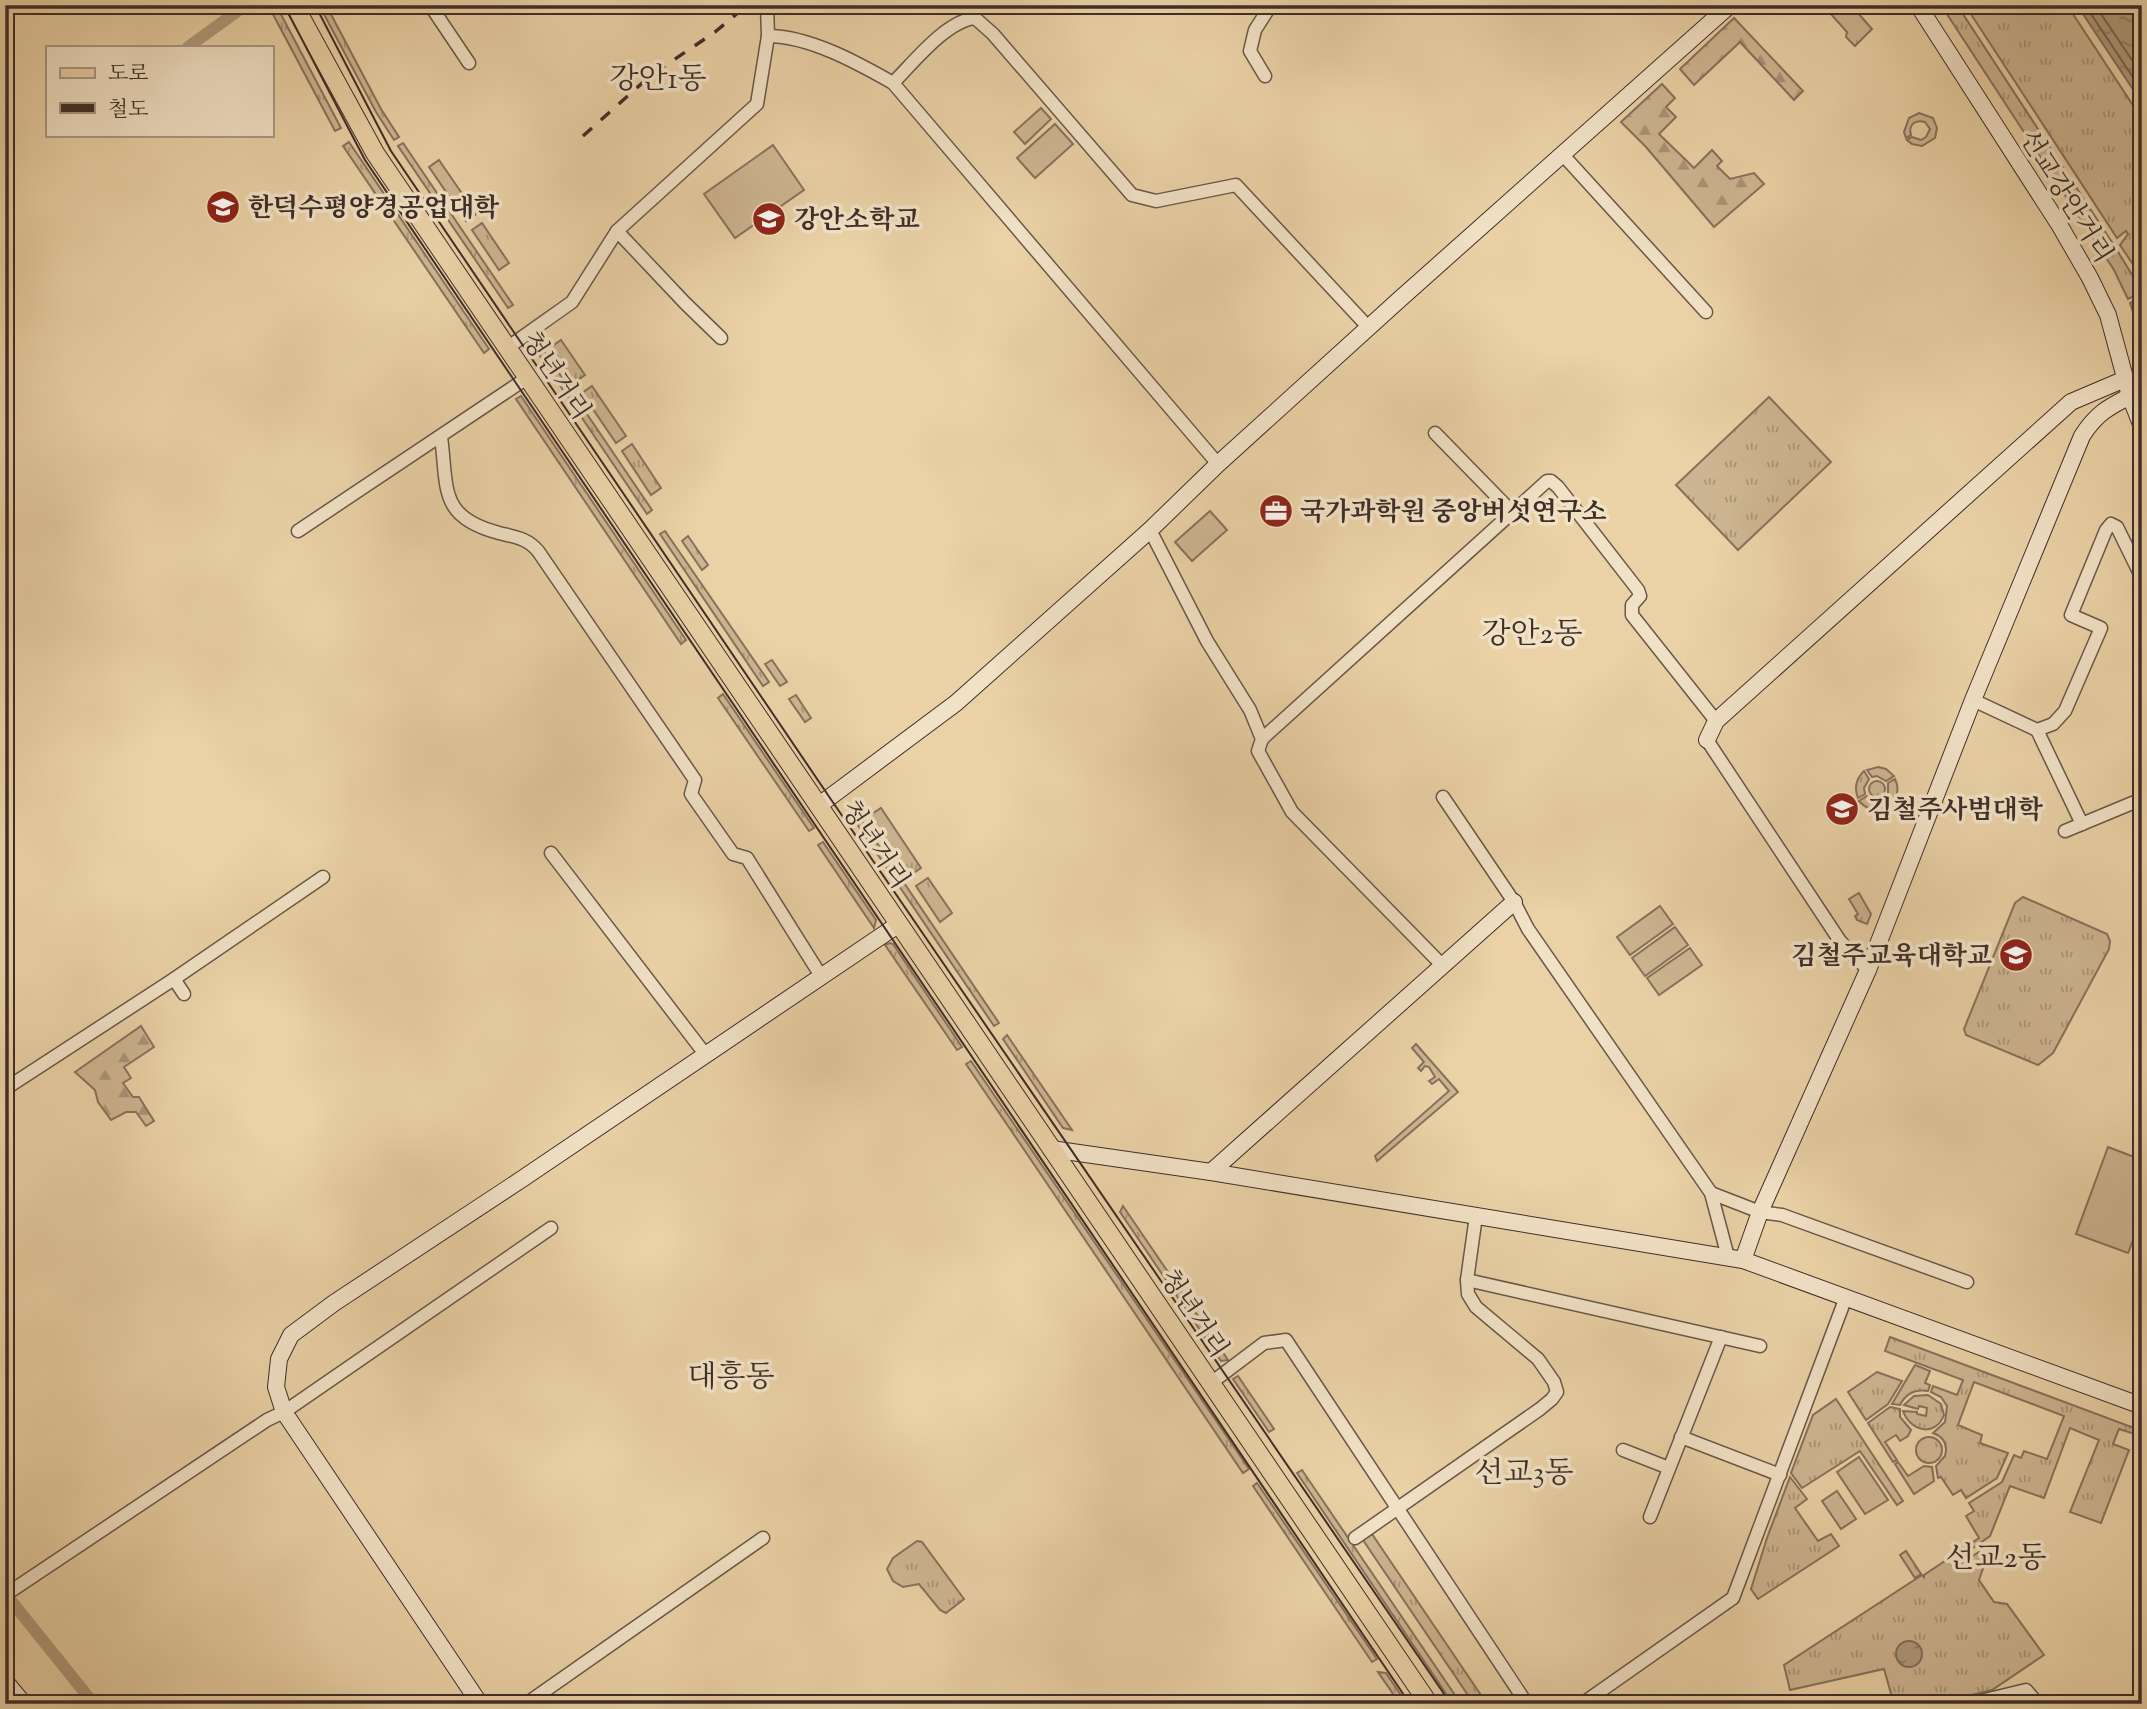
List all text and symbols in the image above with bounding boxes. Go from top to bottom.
legend [46,46,273,136]
district label: 강안1동 [609,59,707,102]
text: 도로 [108,60,149,90]
text: 철도 [108,96,149,126]
street label: 선교강안거리 [2009,124,2120,271]
school or university icon: 한덕수평양경공업대학 [204,188,242,226]
place label: 한덕수평양경공업대학 [248,191,500,228]
school or university icon: 강안소학교 [750,200,788,238]
place label: 강안소학교 [794,203,920,240]
street label: 청년거리 [511,324,598,428]
office icon: 국가과학원 중앙버섯연구소 [1257,492,1295,530]
place label: 국가과학원 중앙버섯연구소 [1300,495,1607,532]
district label: 강안2동 [1482,614,1583,657]
school or university icon: 김철주사범대학 [1823,790,1861,828]
street label: 청년거리 [830,793,917,897]
place label: 김철주사범대학 [1867,793,2044,830]
school or university icon: 김철주교육대학교 [1997,936,2035,974]
place label: 김철주교육대학교 [1791,939,1992,976]
street label: 청년거리 [1149,1262,1236,1366]
district label: 대흥동 [688,1357,774,1400]
district label: 선교3동 [1474,1453,1574,1496]
district label: 선교2동 [1946,1538,2047,1581]

